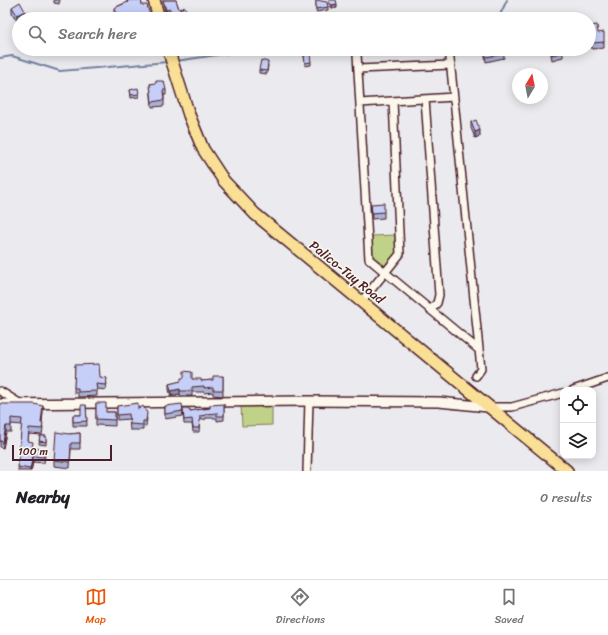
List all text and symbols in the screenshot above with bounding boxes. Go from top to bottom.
search box [12,12,596,56]
text: Search here [58,21,137,47]
icon: search [26,23,48,45]
north arrow [512,68,548,104]
street label: Palico-Tuy Road [304,234,391,310]
map controls [560,387,596,459]
button: locate [560,387,596,423]
button: layers [560,423,596,459]
text: 100 m [18,442,48,461]
scale bar [12,443,112,462]
text: Nearby [16,482,70,512]
text: 0 results [540,486,592,509]
tab: Map [85,586,107,629]
tab: Directions [276,586,325,629]
tab: Saved [494,586,523,629]

